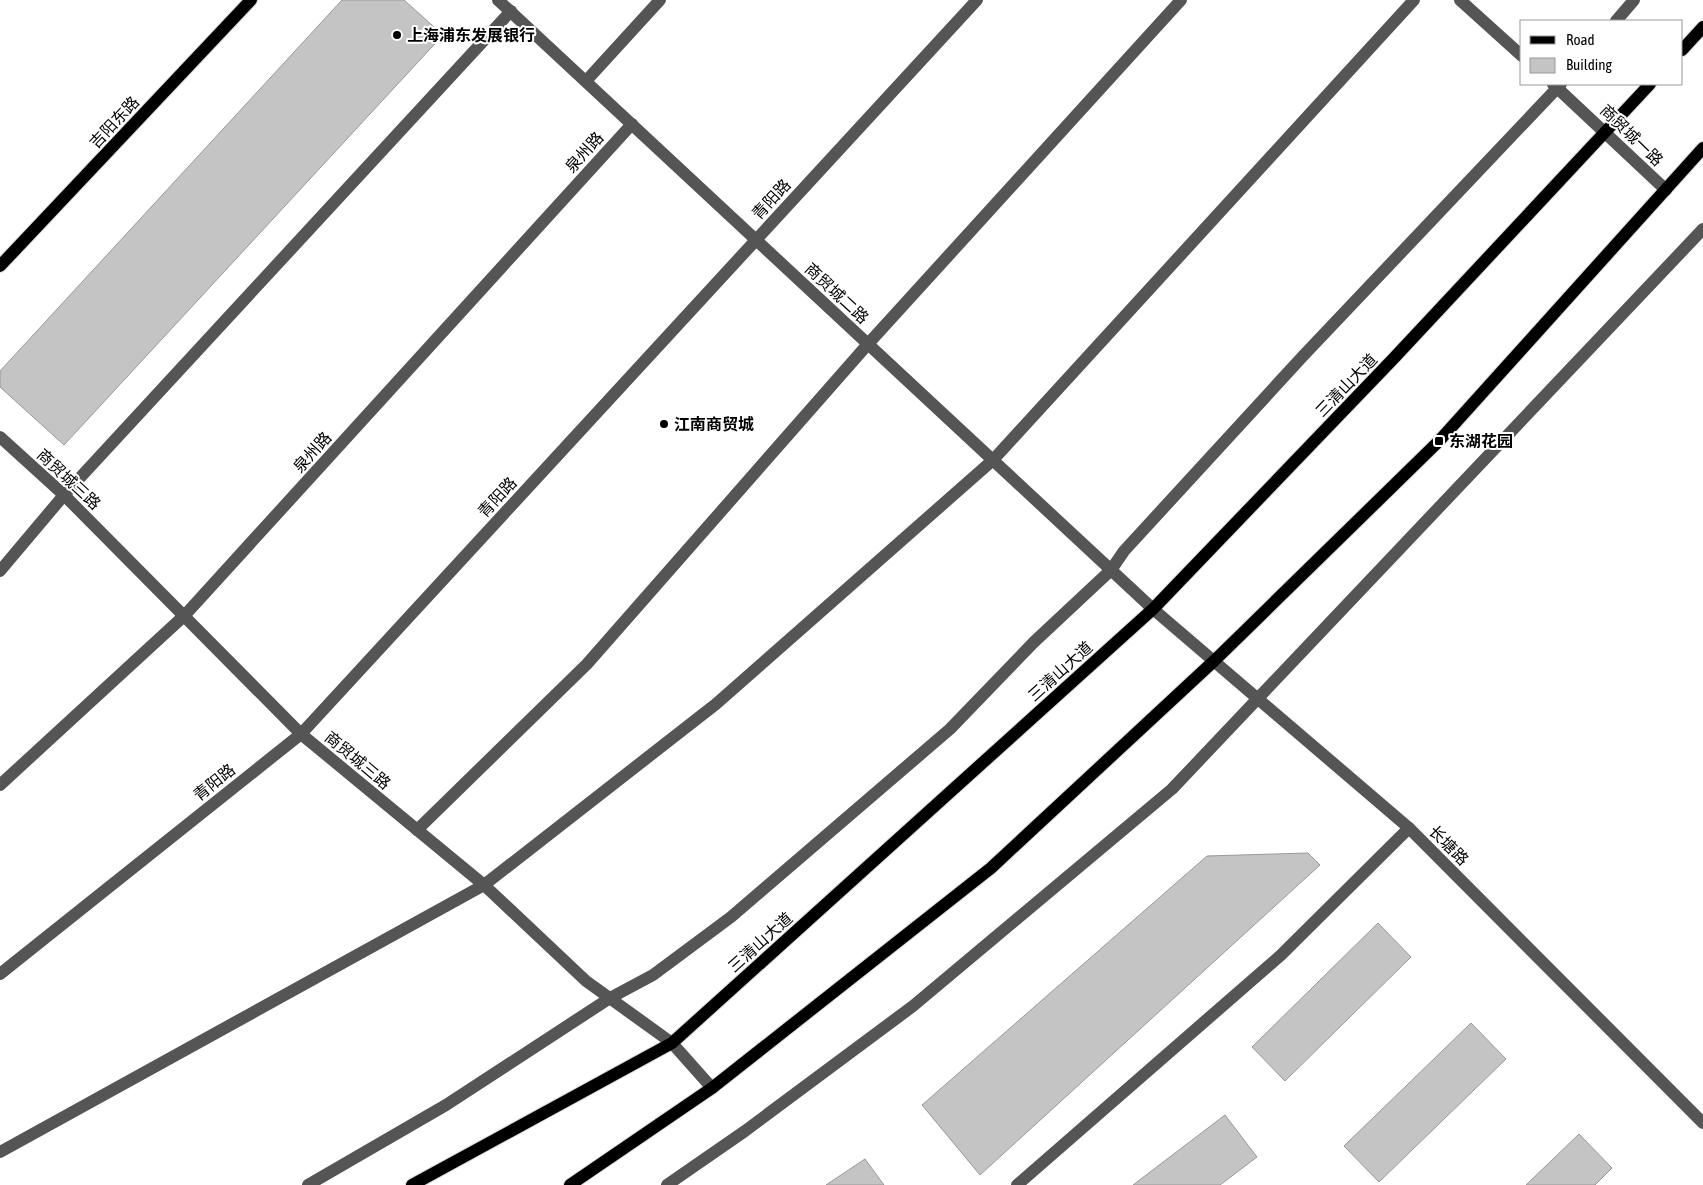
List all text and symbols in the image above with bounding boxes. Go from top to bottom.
legend [1520,20,1683,85]
place label: 上海浦东发展银行 [407,26,535,44]
marker: 上海浦东发展银行 [391,29,403,41]
text: Road [1566,31,1595,48]
text: Building [1566,56,1612,73]
street label: 吉阳东路 [86,92,142,152]
street label: 商贸城一路 [1597,101,1667,169]
street label: 泉州路 [561,128,607,176]
street label: 青阳路 [748,175,794,223]
street label: 商贸城二路 [802,259,872,327]
street label: 三清山大道 [1312,350,1380,420]
place label: 江南商贸城 [674,415,754,433]
marker: 江南商贸城 [658,418,670,430]
street label: 泉州路 [289,428,335,476]
place label: 东湖花园 [1449,432,1513,450]
marker: 东湖花园 [1433,435,1445,447]
street label: 商贸城三路 [34,445,104,513]
street label: 青阳路 [474,473,520,521]
street label: 三清山大道 [1024,638,1096,704]
street label: 商贸城三路 [322,727,394,793]
street label: 青阳路 [190,760,238,804]
street label: 长塘路 [1426,822,1472,868]
street label: 三清山大道 [724,909,796,975]

